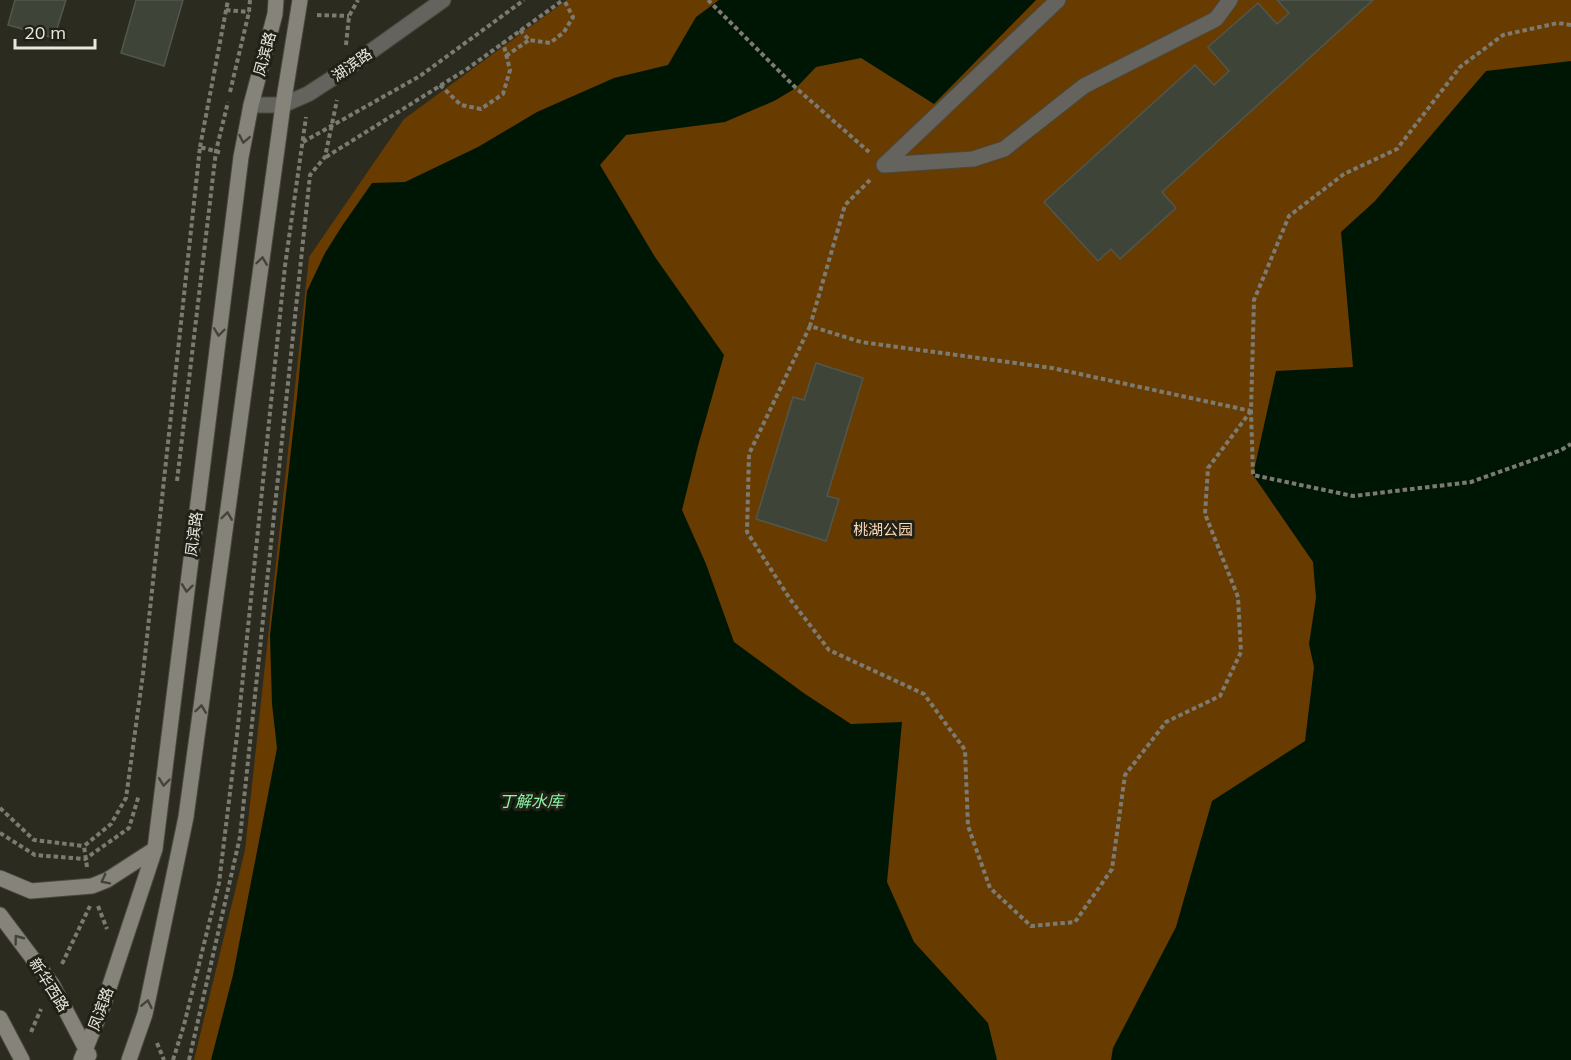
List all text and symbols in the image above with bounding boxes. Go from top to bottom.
scale bar [15,12,94,50]
text: 20 m [24,21,66,44]
street label: 凤滨路 [250,30,280,78]
street label: 湖滨路 [328,44,376,85]
one-way arrow [238,133,251,143]
one-way arrow [255,256,267,265]
one-way arrow [213,327,226,337]
street label: 凤滨路 [181,510,206,557]
one-way arrow [221,512,233,521]
park label: 桃湖公园 [853,520,913,539]
one-way arrow [182,583,194,593]
one-way arrow [194,705,206,714]
one-way arrow [158,777,170,786]
water label: 丁解水库 [499,791,566,811]
one-way arrow [101,872,112,884]
one-way arrow [14,934,25,945]
street label: 新华西路 [25,954,73,1015]
street label: 凤滨路 [84,984,117,1033]
one-way arrow [140,1000,153,1010]

